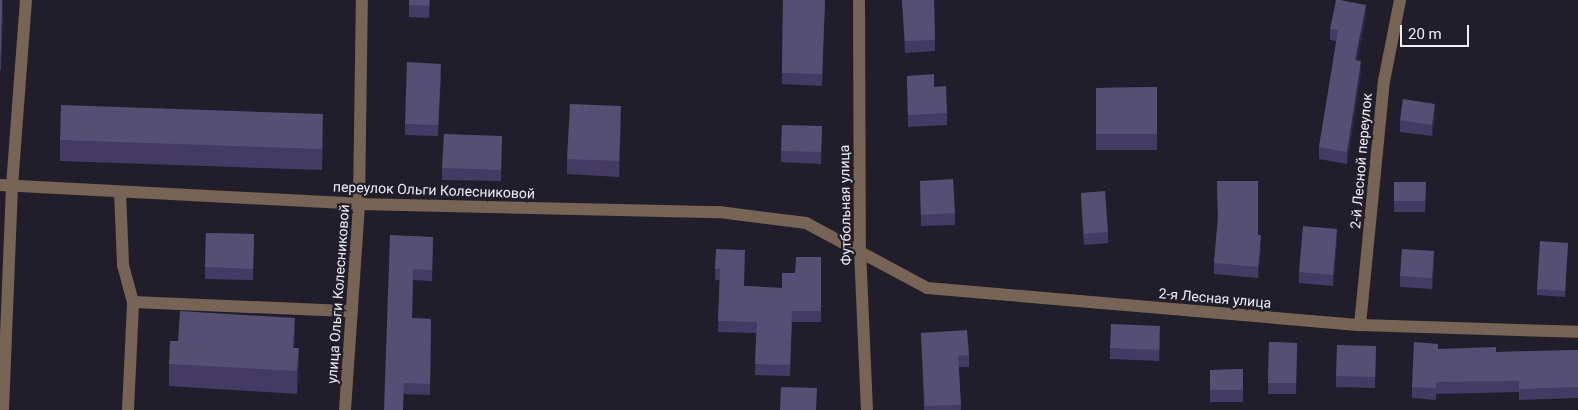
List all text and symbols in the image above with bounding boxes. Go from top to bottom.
scale bar [1403,15,1472,47]
text: 20 m [1408,25,1442,43]
street label: 2-й Лесной переулок [1347,92,1375,230]
street label: Футбольная улица [836,144,854,266]
street label: переулок Ольги Колесниковой [333,178,535,202]
street label: улица Ольги Колесниковой [323,204,353,384]
street label: 2-я Лесная улица [1158,285,1272,311]

